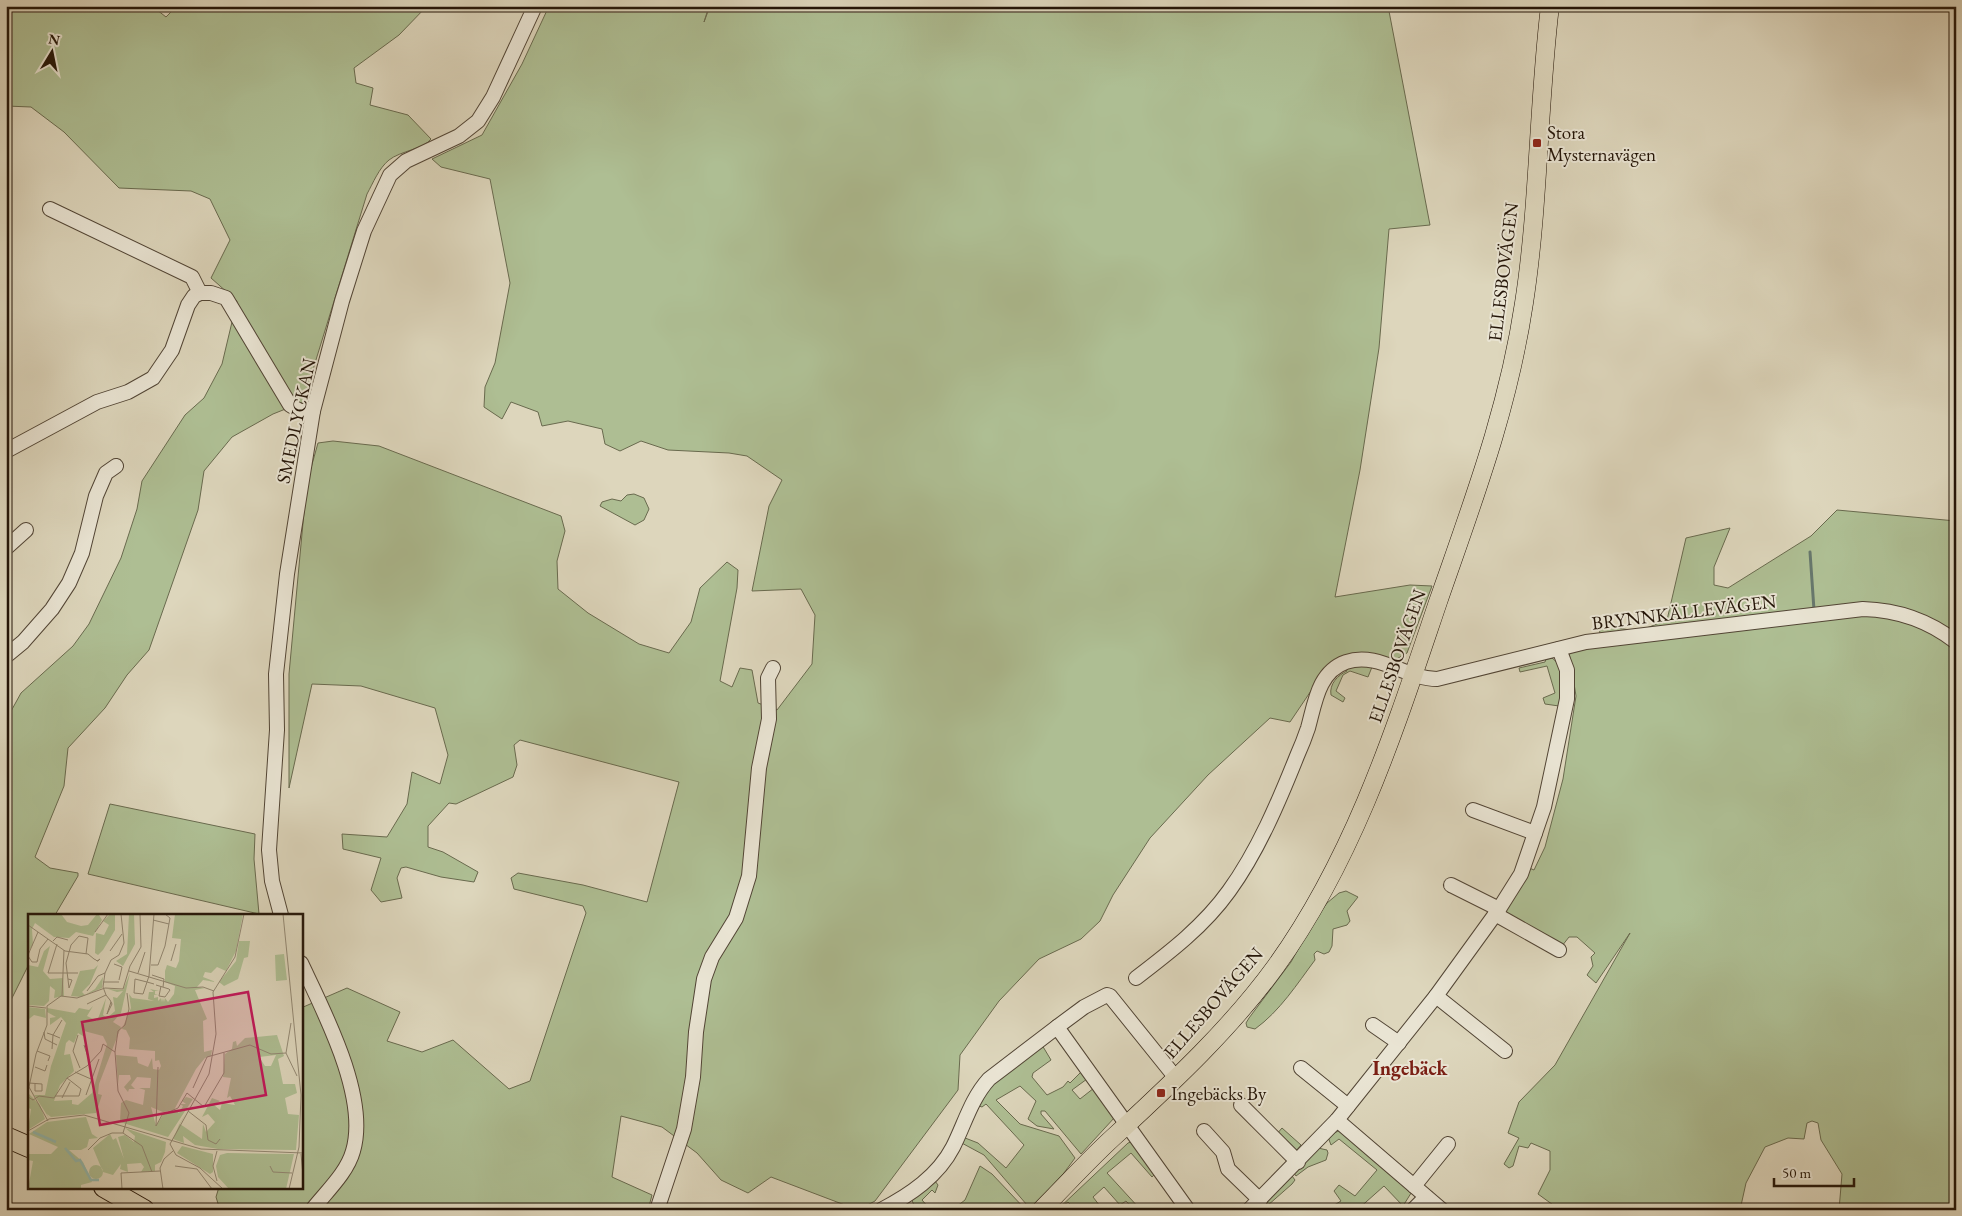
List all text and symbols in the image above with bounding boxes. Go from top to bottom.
north arrow [28,28,78,78]
text: N [47,29,62,49]
place label: Stora Mysternavägen [1547,120,1656,167]
marker: Stora Mysternavägen [1531,137,1543,149]
street label: ELLESBOVÄGEN [1482,201,1524,343]
street label: SMEDLYCKAN [271,356,321,486]
street label: ELLESBOVÄGEN [1362,586,1432,726]
street label: BRYNNKÄLLEVÄGEN [1590,588,1778,636]
inset map [28,914,302,1188]
street label: ELLESBOVÄGEN [1158,942,1268,1064]
district label: Ingebäck [1372,1055,1449,1081]
place label: Ingebäcks By [1171,1081,1267,1106]
marker: Ingebäcks By [1155,1087,1167,1099]
scale bar [1774,1156,1854,1188]
text: 50 m [1782,1163,1811,1182]

